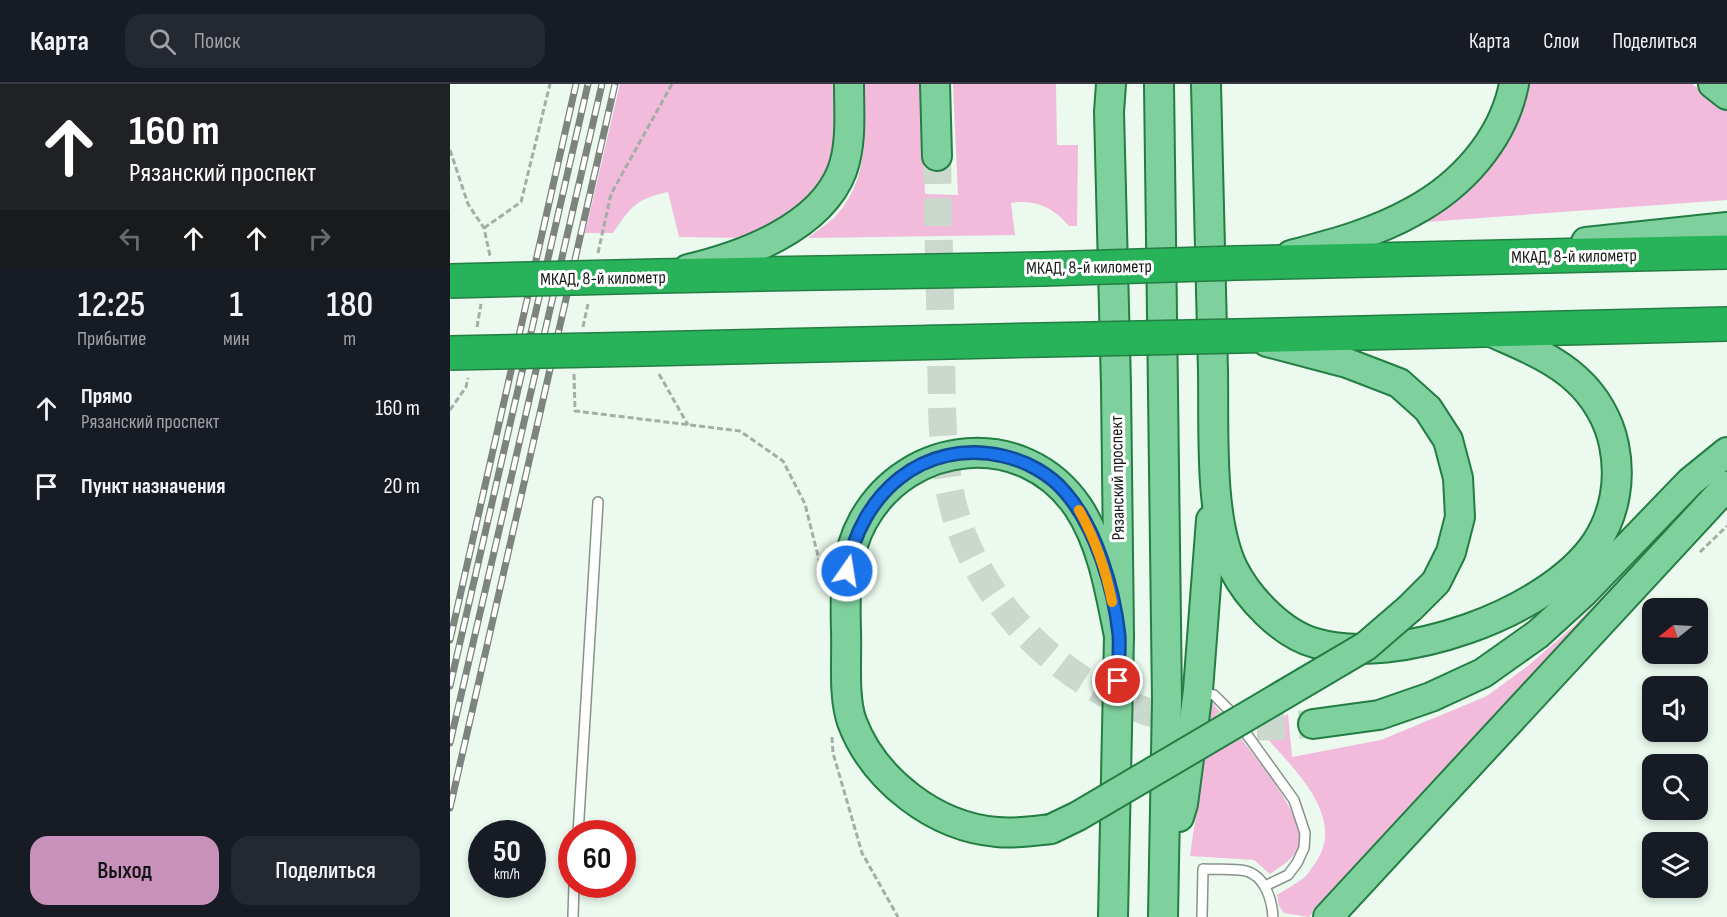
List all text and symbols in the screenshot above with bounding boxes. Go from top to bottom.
search box [125,14,545,68]
text: Карта [30,25,89,58]
icon: search [146,25,179,58]
text: Поиск [194,28,240,55]
text: Карта [1469,29,1510,54]
text: Слои [1543,29,1579,54]
text: Поделиться [1612,29,1697,54]
text: 160 m [129,106,220,157]
icon: ahead [30,108,108,186]
text: Рязанский проспект [129,157,316,189]
icon: left [114,222,147,255]
icon: ahead [177,222,210,255]
icon: ahead [240,222,273,255]
icon: right [303,222,336,255]
street label: МКАД, 8-й километр [1511,245,1637,268]
street label: МКАД, 8-й километр [1026,256,1152,279]
street label: МКАД, 8-й километр [540,267,666,290]
text: 12:25 [78,284,145,327]
text: 1 [230,284,243,327]
text: 180 [326,284,373,327]
text: Прибытие [77,327,146,351]
text: мин [223,327,250,351]
text: m [343,327,356,351]
text: Прямо [81,383,132,410]
icon: ahead [30,392,63,425]
text: 160 m [375,395,420,422]
text: Рязанский проспект [81,410,220,434]
street label: Рязанский проспект [1106,415,1129,541]
icon: arrive [30,470,63,503]
text: Пункт назначения [81,473,225,500]
text: 20 m [384,473,420,500]
position arrow [815,539,879,603]
north arrow [1642,598,1708,664]
map controls [1642,598,1708,898]
pin [1092,655,1143,706]
icon: arrive [1101,664,1134,697]
button: sound [1642,676,1708,742]
button: search [1642,754,1708,820]
speed limit sign: 60 [558,820,636,898]
button: layers [1642,832,1708,898]
text: 50 [493,834,521,870]
button: Выход [30,836,219,905]
button: Поделиться [231,836,420,905]
text: km/h [494,865,520,884]

